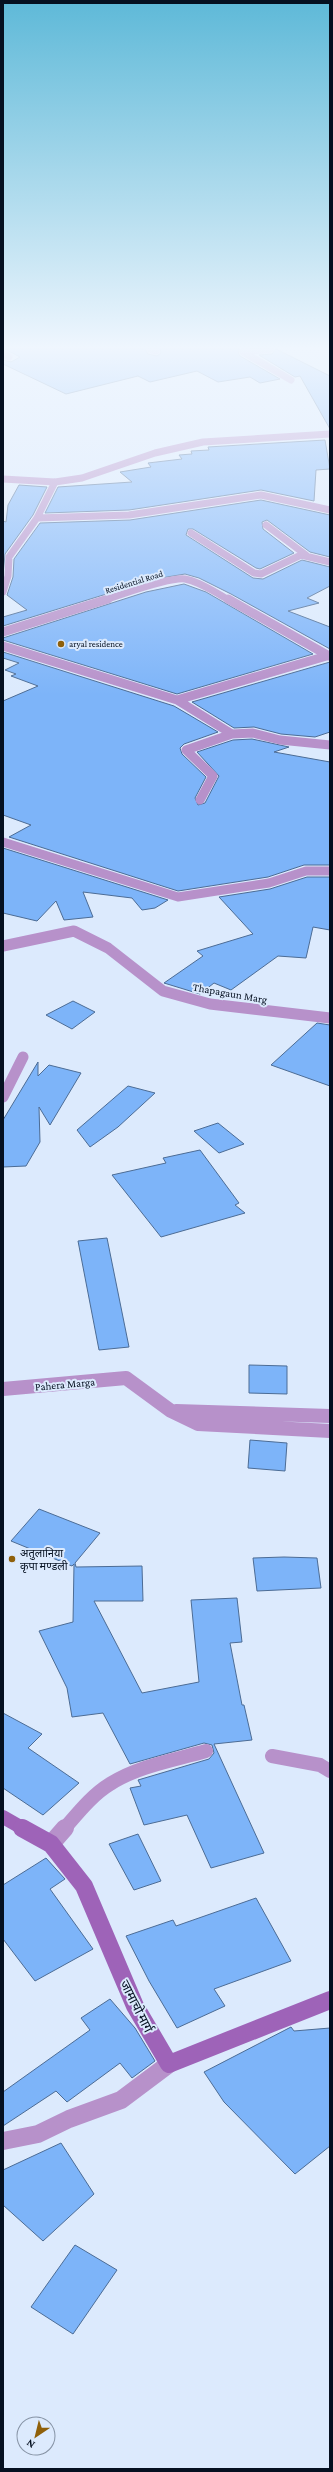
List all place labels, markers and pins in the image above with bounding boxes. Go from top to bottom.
marker: aryal residence [56,639,66,649]
place label: aryal residence [69,639,123,649]
place label: अतुलानिया कृपा मण्डली [20,1547,68,1573]
marker: अतुलानिया कृपा मण्डली [7,1554,17,1564]

